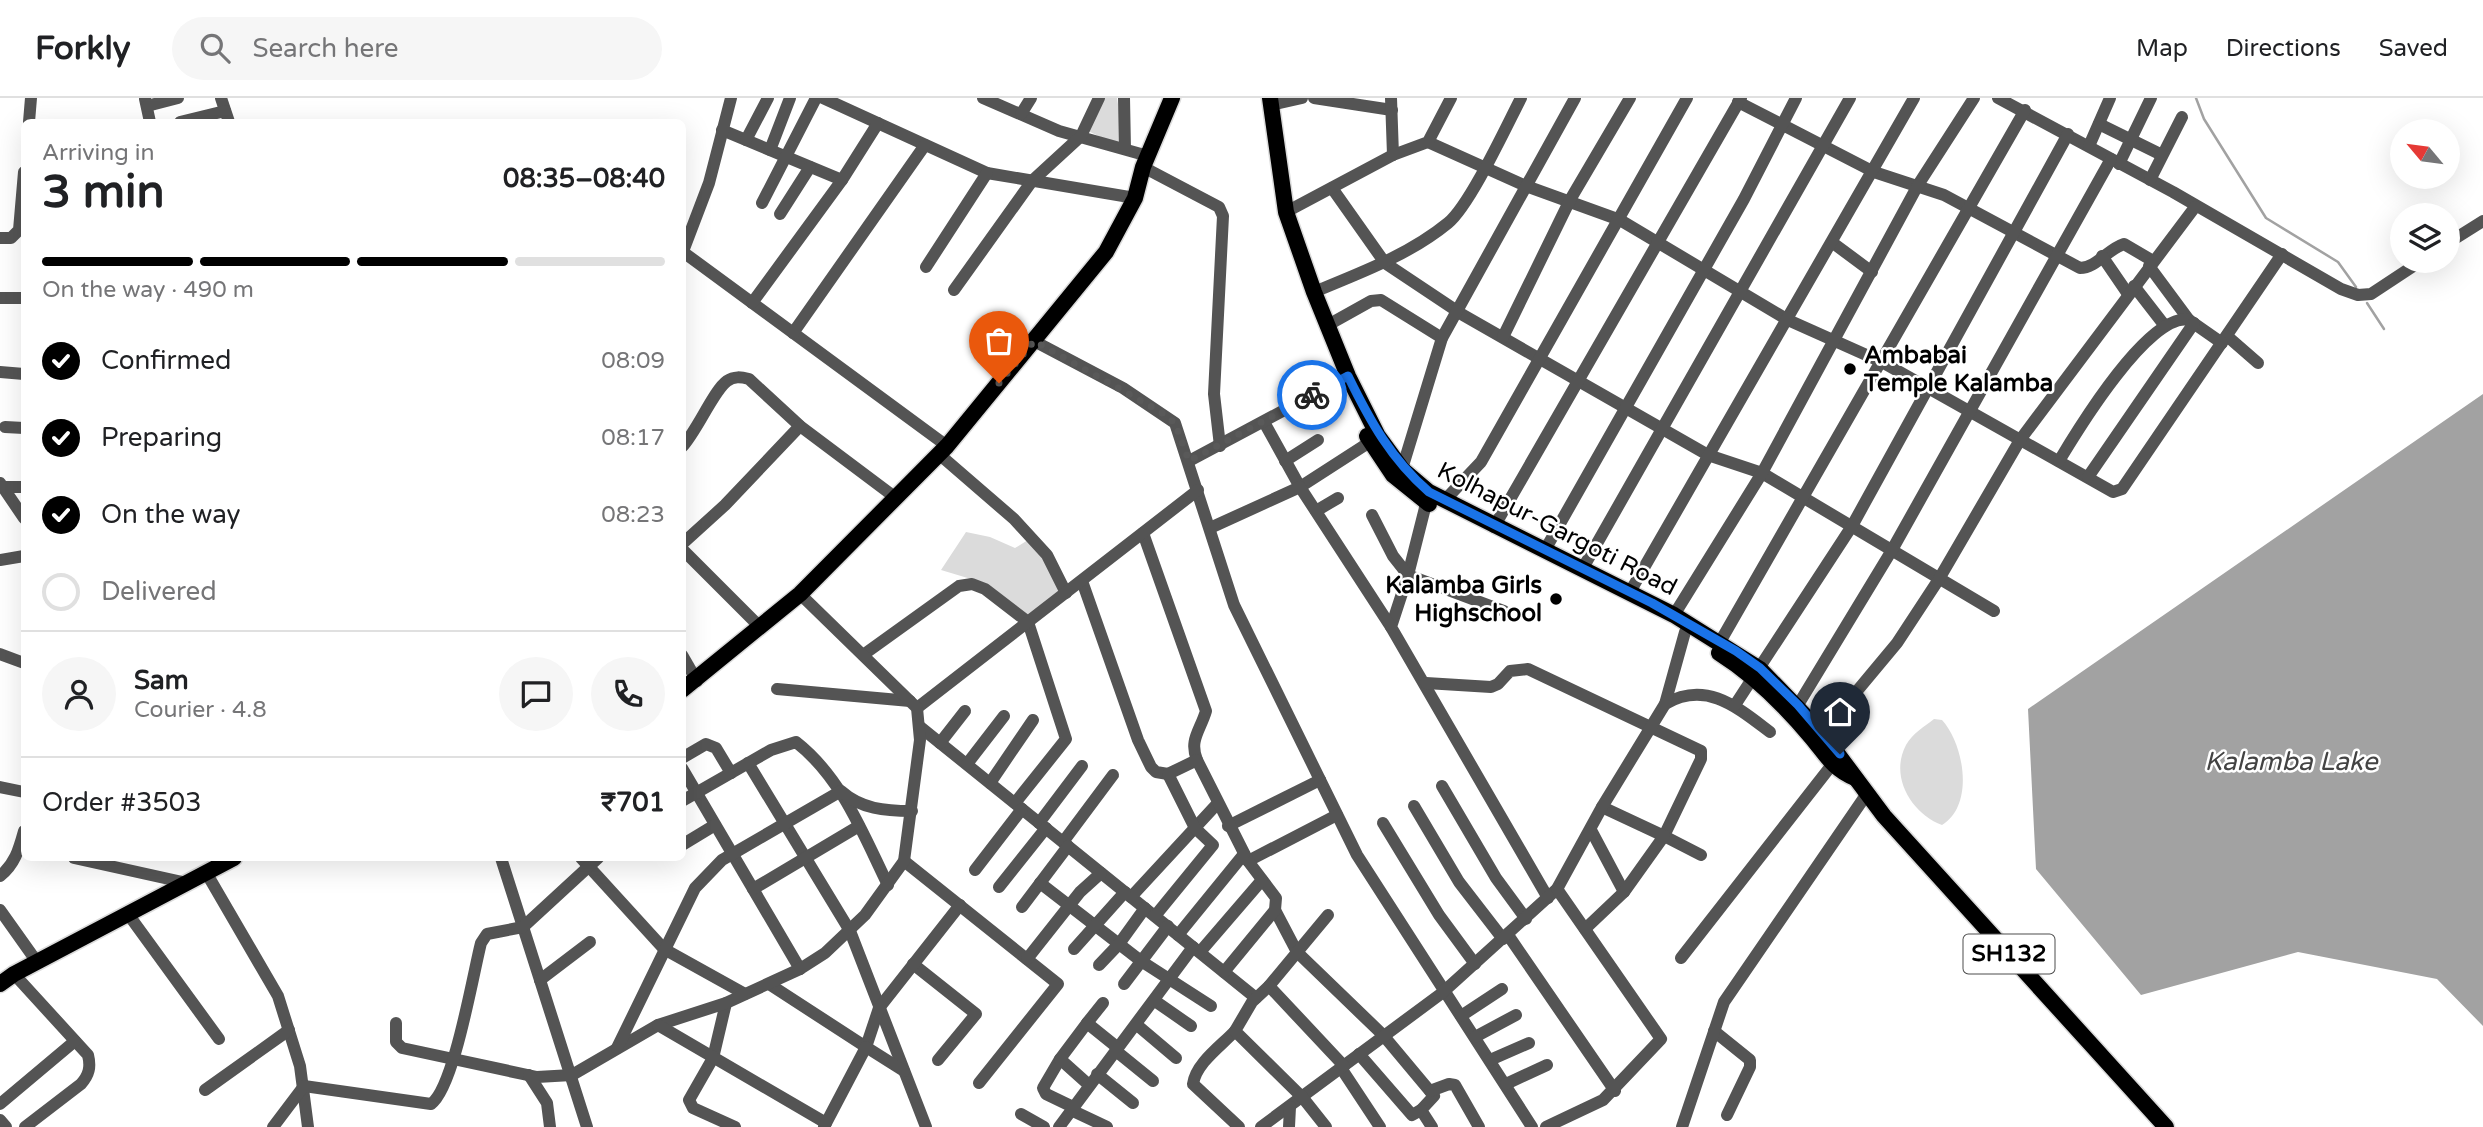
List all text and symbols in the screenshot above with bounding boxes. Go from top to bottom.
search box [172,17,662,80]
text: Forkly [35,29,130,68]
icon: search [196,29,234,67]
text: Search here [252,33,399,64]
text: Map [2136,34,2188,63]
text: Directions [2226,34,2341,63]
text: Saved [2379,34,2448,63]
north arrow [2390,119,2460,189]
map controls [2390,119,2460,273]
text: Arriving in [42,139,155,167]
text: 08:35–08:40 [503,163,665,194]
text: 3 min [42,165,165,220]
button: layers [2390,203,2460,273]
text: On the way · 490 m [42,276,254,304]
pin [969,311,1029,383]
icon: bag [980,322,1018,360]
place label: Ambabai Temple Kalamba [1863,341,2053,398]
icon: check [42,342,80,380]
text: Confirmed [101,345,231,376]
text: 08:09 [601,347,665,375]
courier [1277,360,1347,430]
marker: Ambabai Temple Kalamba [1842,361,1858,377]
icon: bike [1293,376,1331,414]
icon: check [42,419,80,457]
text: Preparing [101,422,222,453]
text: 08:17 [601,424,665,452]
street label: Kolhapur-Gargoti Road [1432,456,1682,602]
icon: check [42,496,80,534]
text: On the way [101,499,241,530]
text: 08:23 [601,501,665,529]
place label: Kalamba Girls Highschool [1385,571,1542,628]
text: Delivered [101,576,217,607]
marker: Kalamba Girls Highschool [1548,591,1564,607]
button: person [42,657,116,731]
button: chat [499,657,573,731]
button: phone [591,657,665,731]
text: Sam [134,665,189,696]
pin [1810,682,1870,754]
icon: home [1821,693,1859,731]
text: Courier · 4.8 [134,696,267,724]
water label: Kalamba Lake [2204,746,2379,777]
text: Order #3503 [42,787,202,818]
text: ₹701 [601,787,665,818]
road number: SH132 [1964,934,2054,974]

